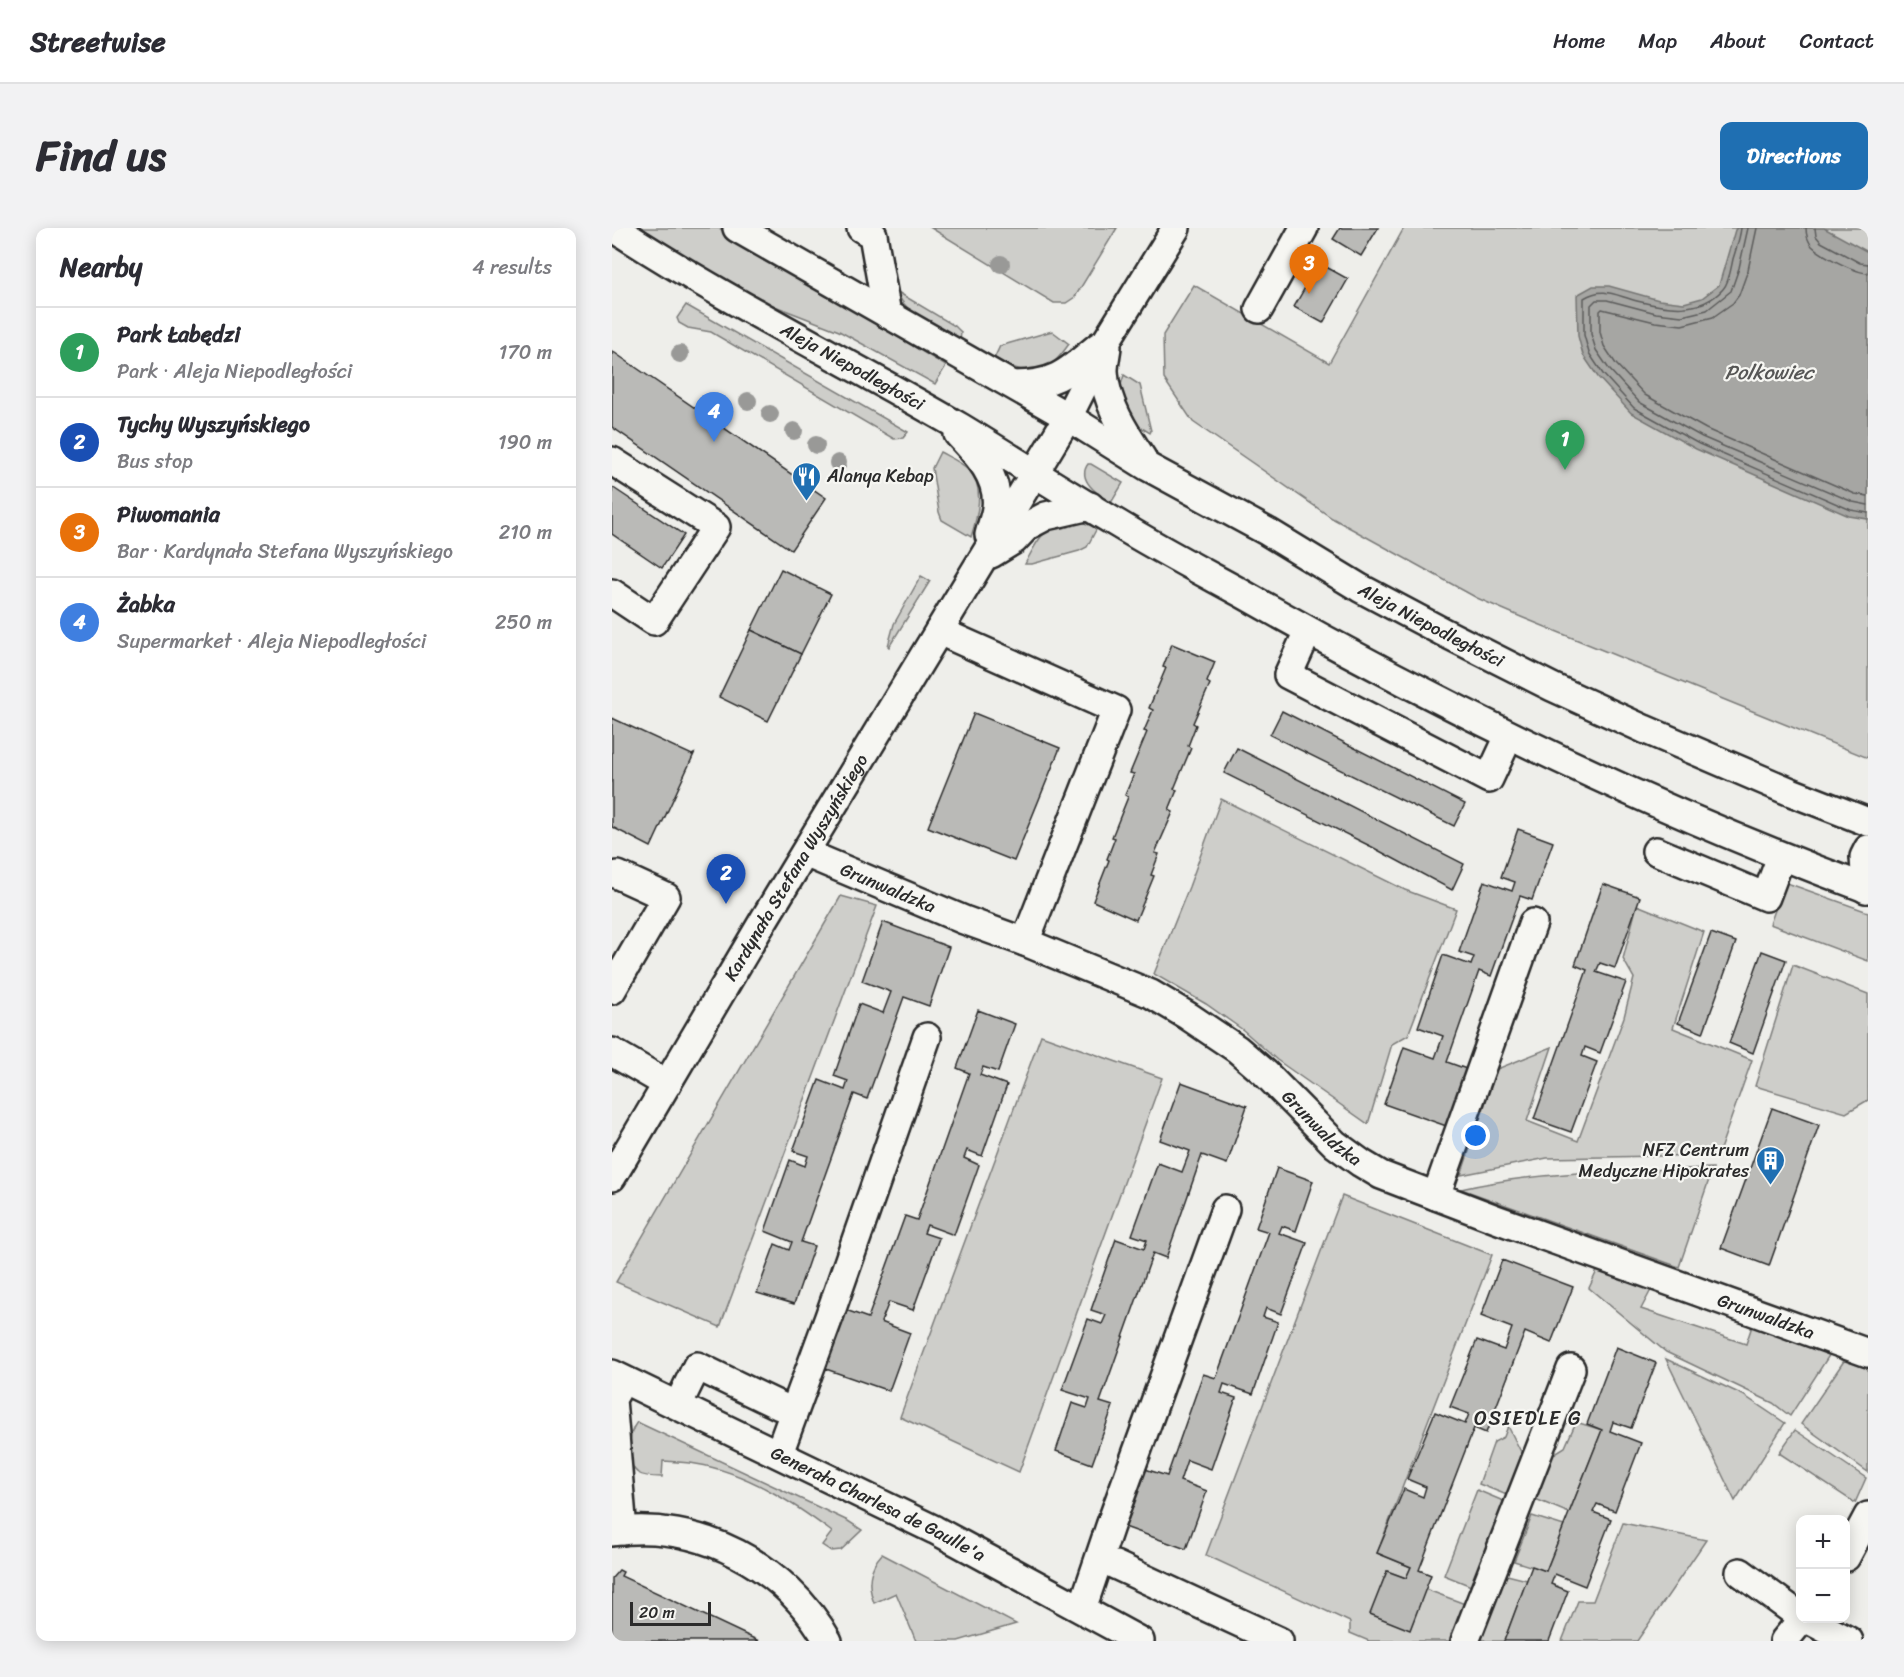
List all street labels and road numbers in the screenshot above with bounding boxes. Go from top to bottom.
street label: Aleja Niepodległości [774,313,932,420]
street label: Aleja Niepodległości [1352,573,1511,677]
street label: Kardynała Stefana Wyszyńskiego [715,748,877,987]
street label: Grunwaldzka [835,854,941,922]
street label: Grunwaldzka [1274,1082,1369,1175]
street label: Grunwaldzka [1713,1284,1819,1348]
street label: Generała Charlesa de Gaulle'a [765,1437,991,1570]

